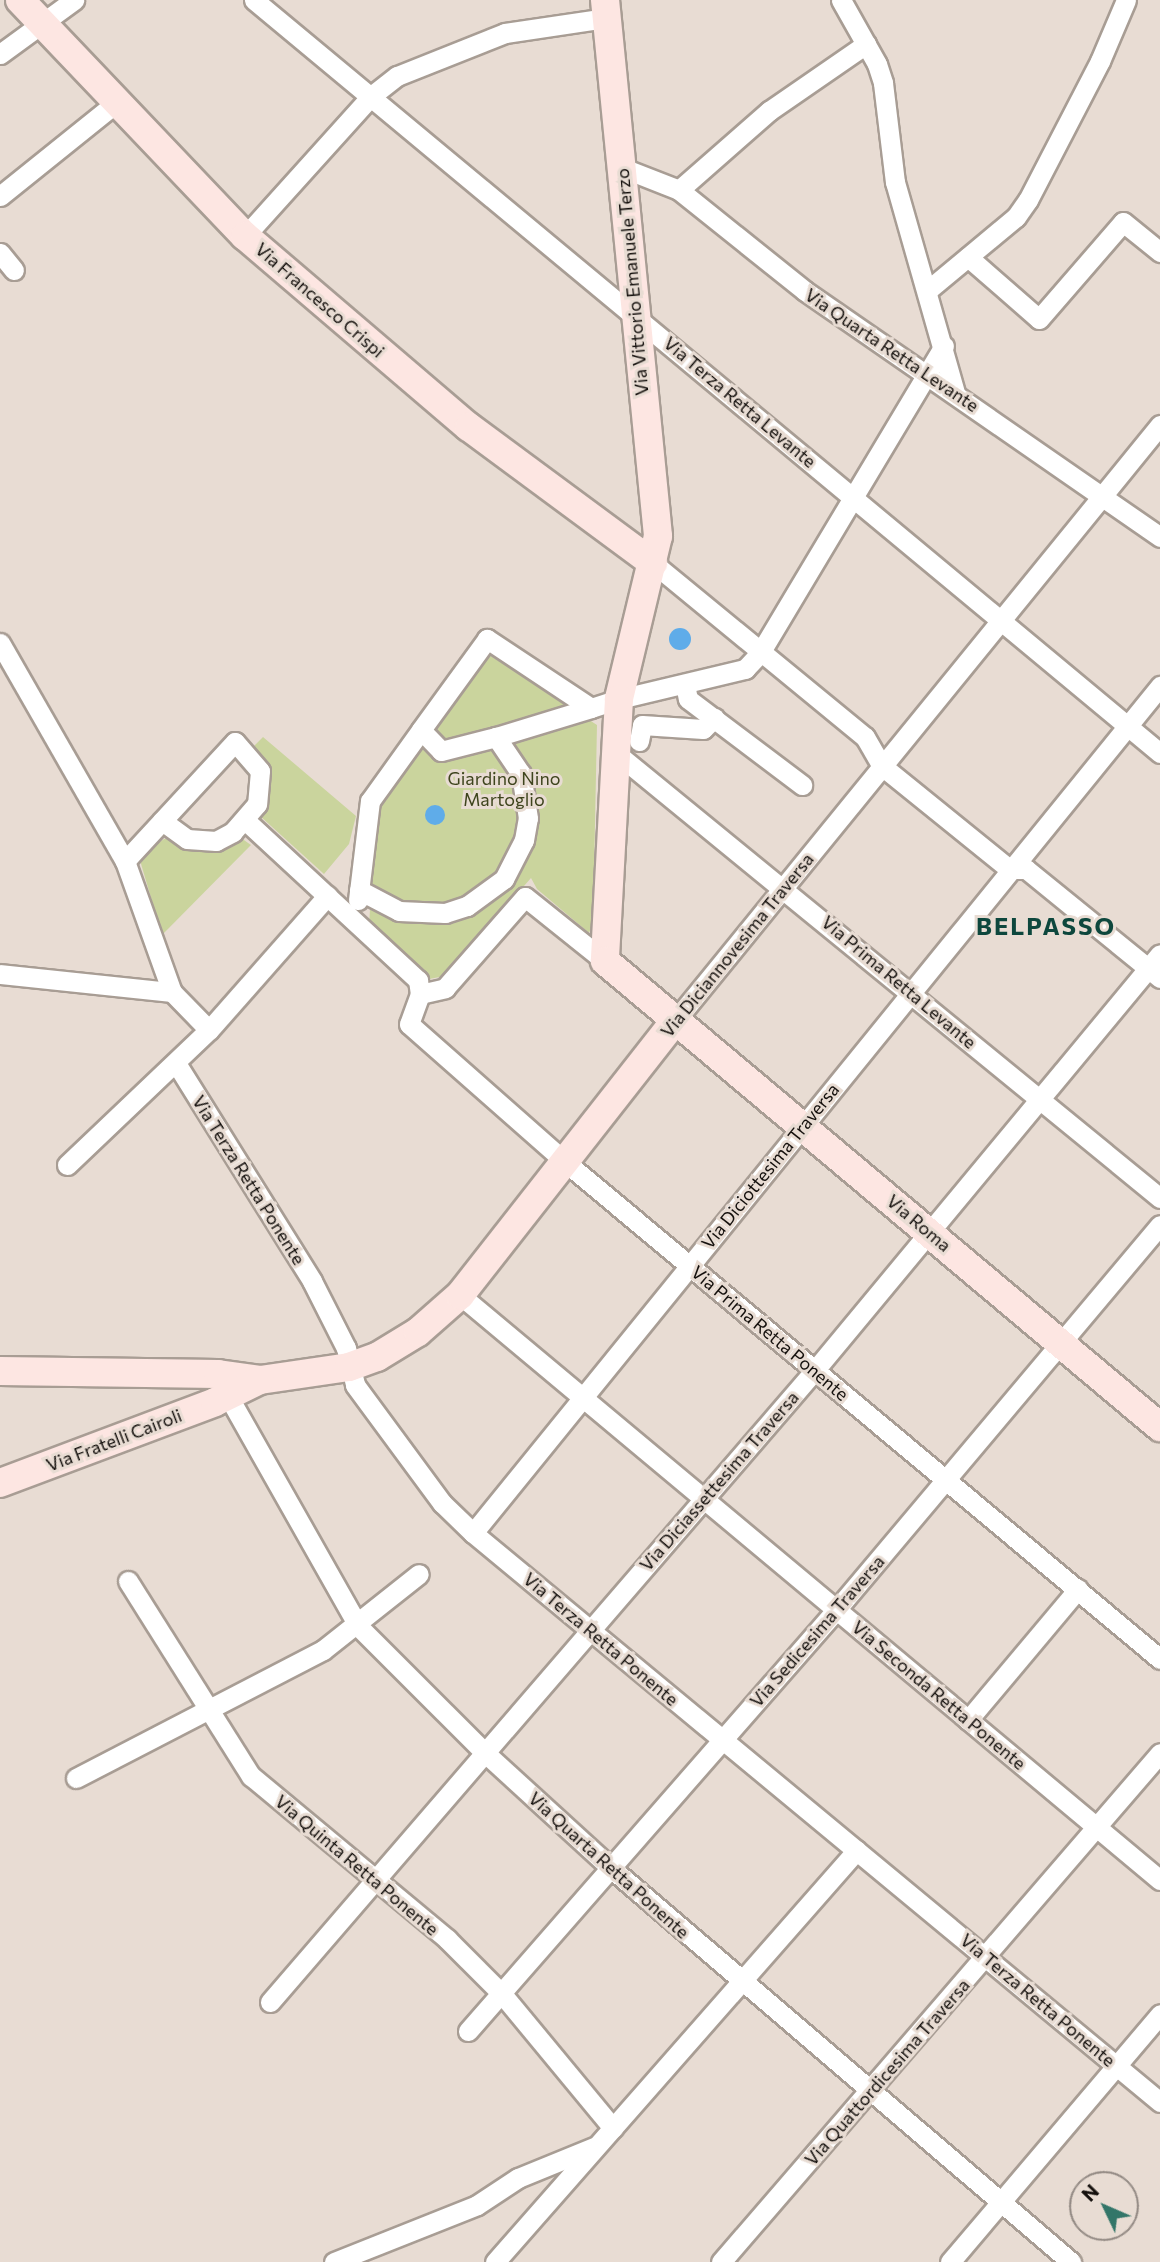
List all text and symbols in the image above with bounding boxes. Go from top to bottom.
street label: Via Vittorio Emanuele Terzo [611,168,653,396]
street label: Via Francesco Crispi [251,238,389,362]
street label: Via Quarta Retta Levante [801,284,983,416]
street label: Via Terza Retta Levante [660,332,820,472]
park label: Giardino Nino Martoglio [448,768,560,810]
street label: Via Diciannovesima Traversa [656,849,818,1041]
street label: Via Prima Retta Levante [817,911,981,1053]
district label: BELPASSO [977,912,1115,940]
street label: Via Diciottesima Traversa [697,1079,843,1253]
street label: Via Terza Retta Ponente [188,1091,310,1269]
street label: Via Roma [882,1190,956,1256]
street label: Via Prima Retta Ponente [687,1261,853,1405]
street label: Via Diciassettesima Traversa [635,1387,803,1575]
street label: Via Fratelli Cairoli [43,1404,185,1476]
street label: Via Sedicesima Traversa [745,1551,889,1711]
street label: Via Terza Retta Ponente [519,1568,683,1710]
street label: Via Seconda Retta Ponente [848,1616,1030,1774]
street label: Via Quarta Retta Ponente [524,1787,694,1943]
street label: Via Quinta Retta Ponente [271,1790,443,1940]
street label: Via Terza Retta Ponente [956,1929,1120,2071]
street label: Via Quattordicesima Traversa [800,1974,974,2170]
north arrow [1069,2171,1139,2241]
text: N [1077,2179,1103,2206]

